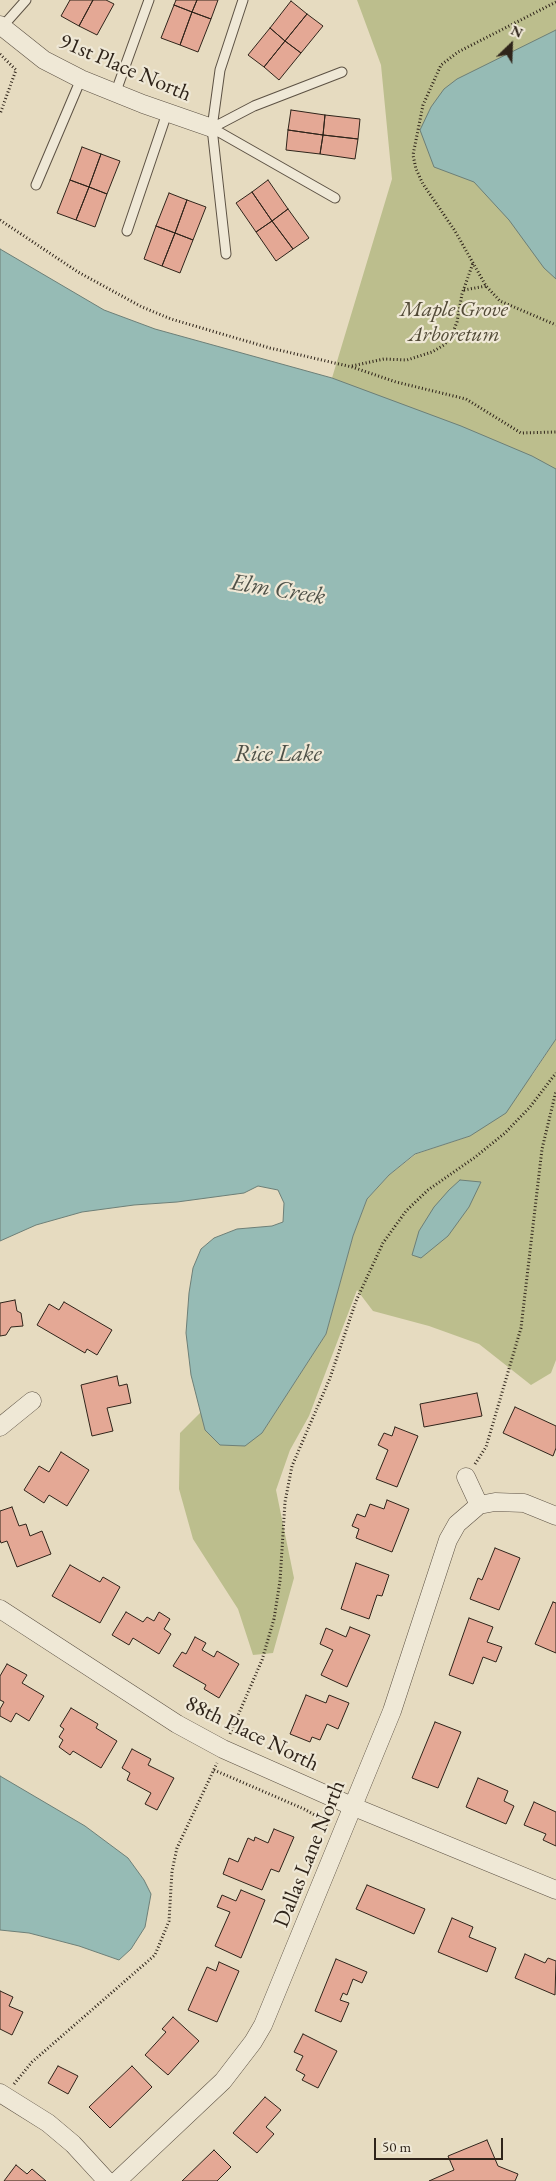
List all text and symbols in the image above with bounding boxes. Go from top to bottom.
north arrow [486,20,536,70]
text: N [508,21,526,42]
street label: 91st Place North [55,28,195,108]
park label: Maple Grove Arboretum [400,297,508,348]
water label: Elm Creek [229,568,327,612]
water label: Rice Lake [234,740,322,768]
street label: 88th Place North [181,1690,323,1778]
street label: Dallas Lane North [268,1777,352,1931]
scale bar [376,2128,505,2160]
text: 50 m [382,2137,411,2156]

